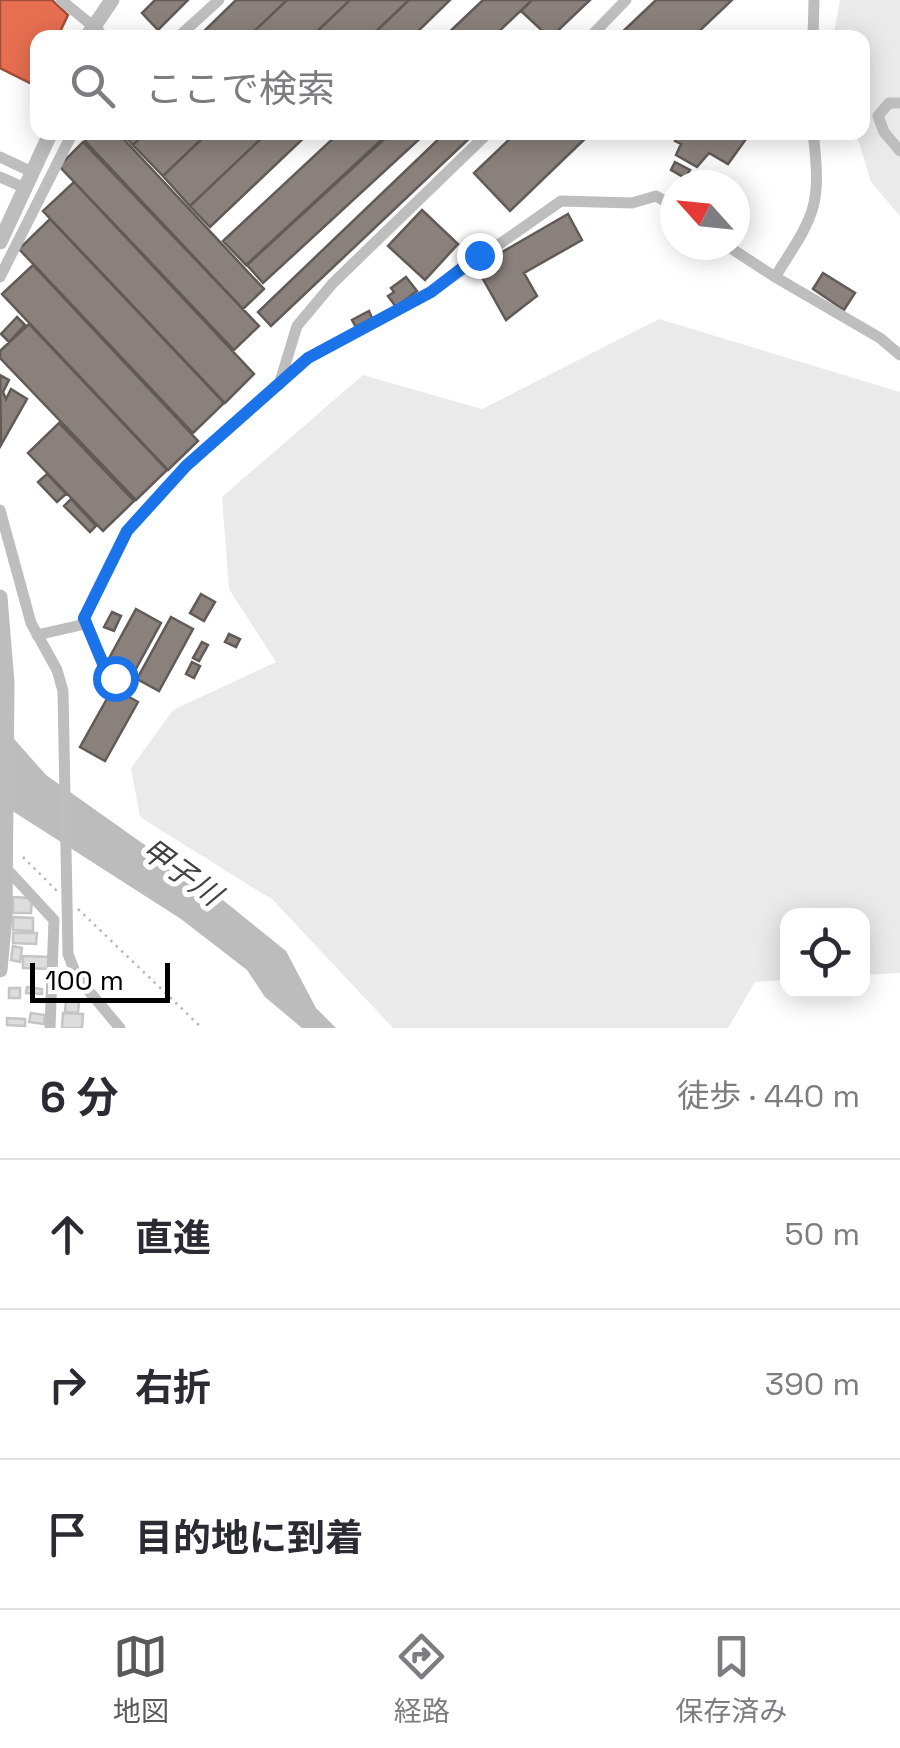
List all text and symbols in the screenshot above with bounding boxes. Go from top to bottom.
search box [30,30,870,140]
icon: search [65,58,120,113]
text: ここで検索 [145,65,335,113]
north arrow [660,170,750,260]
route end [457,233,503,279]
route start [93,656,139,702]
water label: 甲子川 [133,829,232,916]
map controls [780,908,870,998]
button: locate [780,908,870,998]
scale bar [30,958,170,1003]
text: 100 m [45,962,124,998]
text: 6 分 [40,1071,119,1124]
text: 徒歩 · 440 m [677,1076,860,1116]
icon: ahead [40,1207,95,1262]
text: 直進 [135,1214,211,1262]
text: 50 m [785,1214,860,1254]
icon: right [40,1357,95,1412]
text: 右折 [135,1364,211,1412]
text: 390 m [765,1364,860,1404]
icon: arrive [40,1507,95,1562]
text: 目的地に到着 [135,1514,363,1562]
tab: 地図 [113,1629,169,1729]
tab: 経路 [394,1629,450,1729]
tab: 保存済み [675,1629,787,1729]

